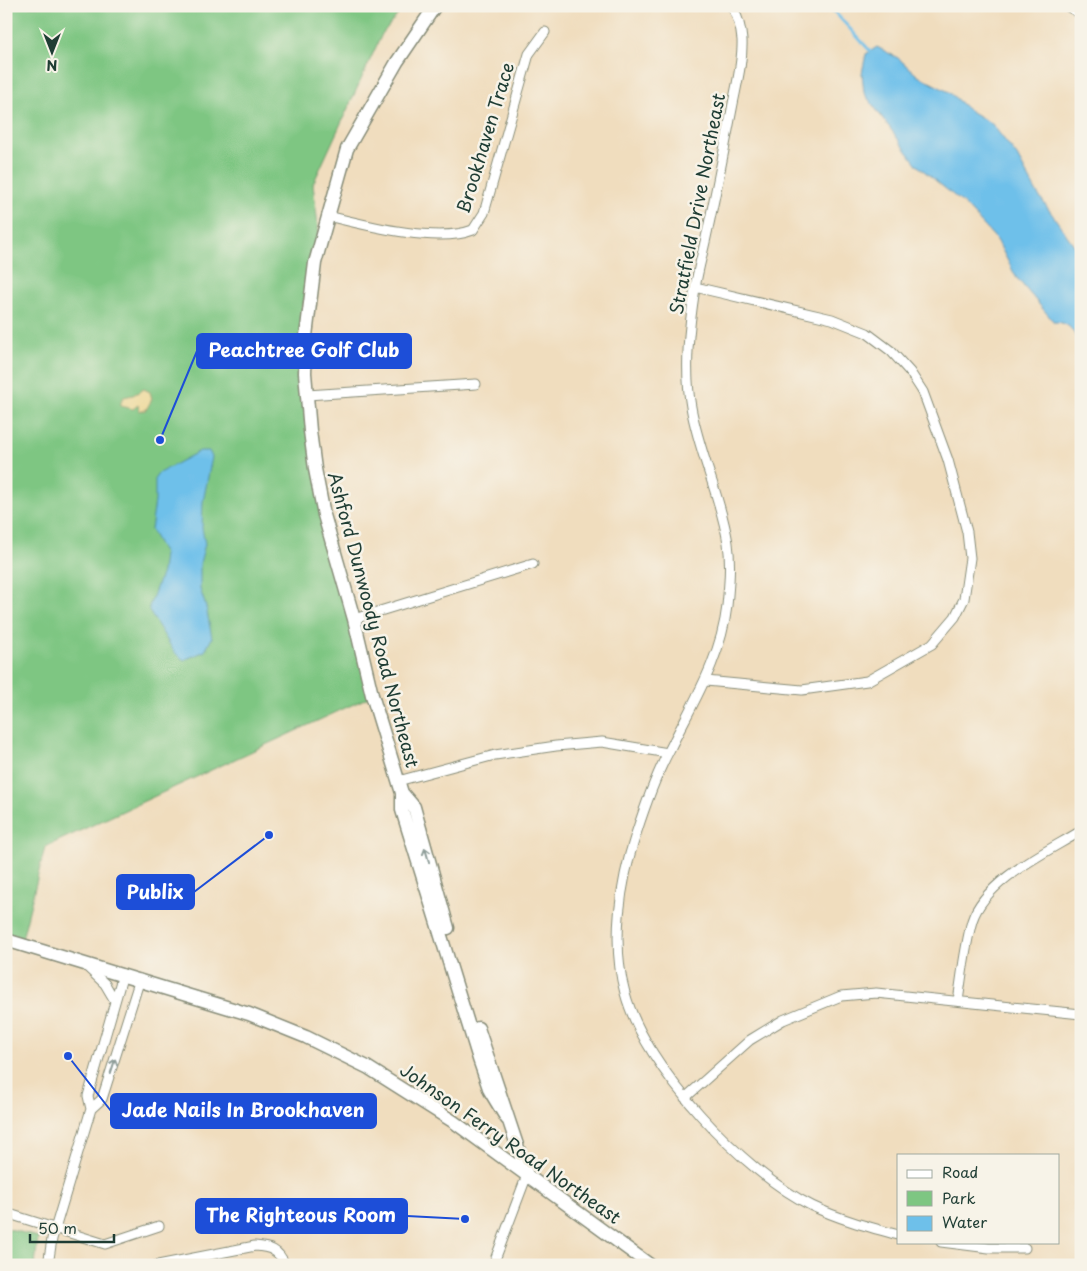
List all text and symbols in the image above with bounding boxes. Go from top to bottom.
north arrow [28,28,78,78]
text: N [46,55,58,76]
street label: Brookhaven Trace [449,59,520,216]
street label: Stratfield Drive Northeast [662,91,731,317]
callout: Peachtree Golf Club [197,334,411,368]
text: Peachtree Golf Club [208,335,400,363]
street label: Ashford Dunwoody Road Northeast [322,469,427,771]
one-way arrow [422,847,431,863]
callout: Publix [117,875,194,909]
text: Publix [127,877,184,905]
street label: Johnson Ferry Road Northeast [395,1056,627,1230]
one-way arrow [108,1059,118,1075]
callout: Jade Nails In Brookhaven [111,1094,376,1128]
text: Jade Nails In Brookhaven [121,1095,365,1123]
legend [897,1154,1060,1244]
text: Road [942,1160,978,1183]
text: Park [942,1186,976,1209]
callout: The Righteous Room [196,1199,407,1233]
text: The Righteous Room [206,1200,396,1228]
text: Water [942,1210,987,1233]
scale bar [30,1211,114,1243]
text: 50 m [38,1216,77,1239]

